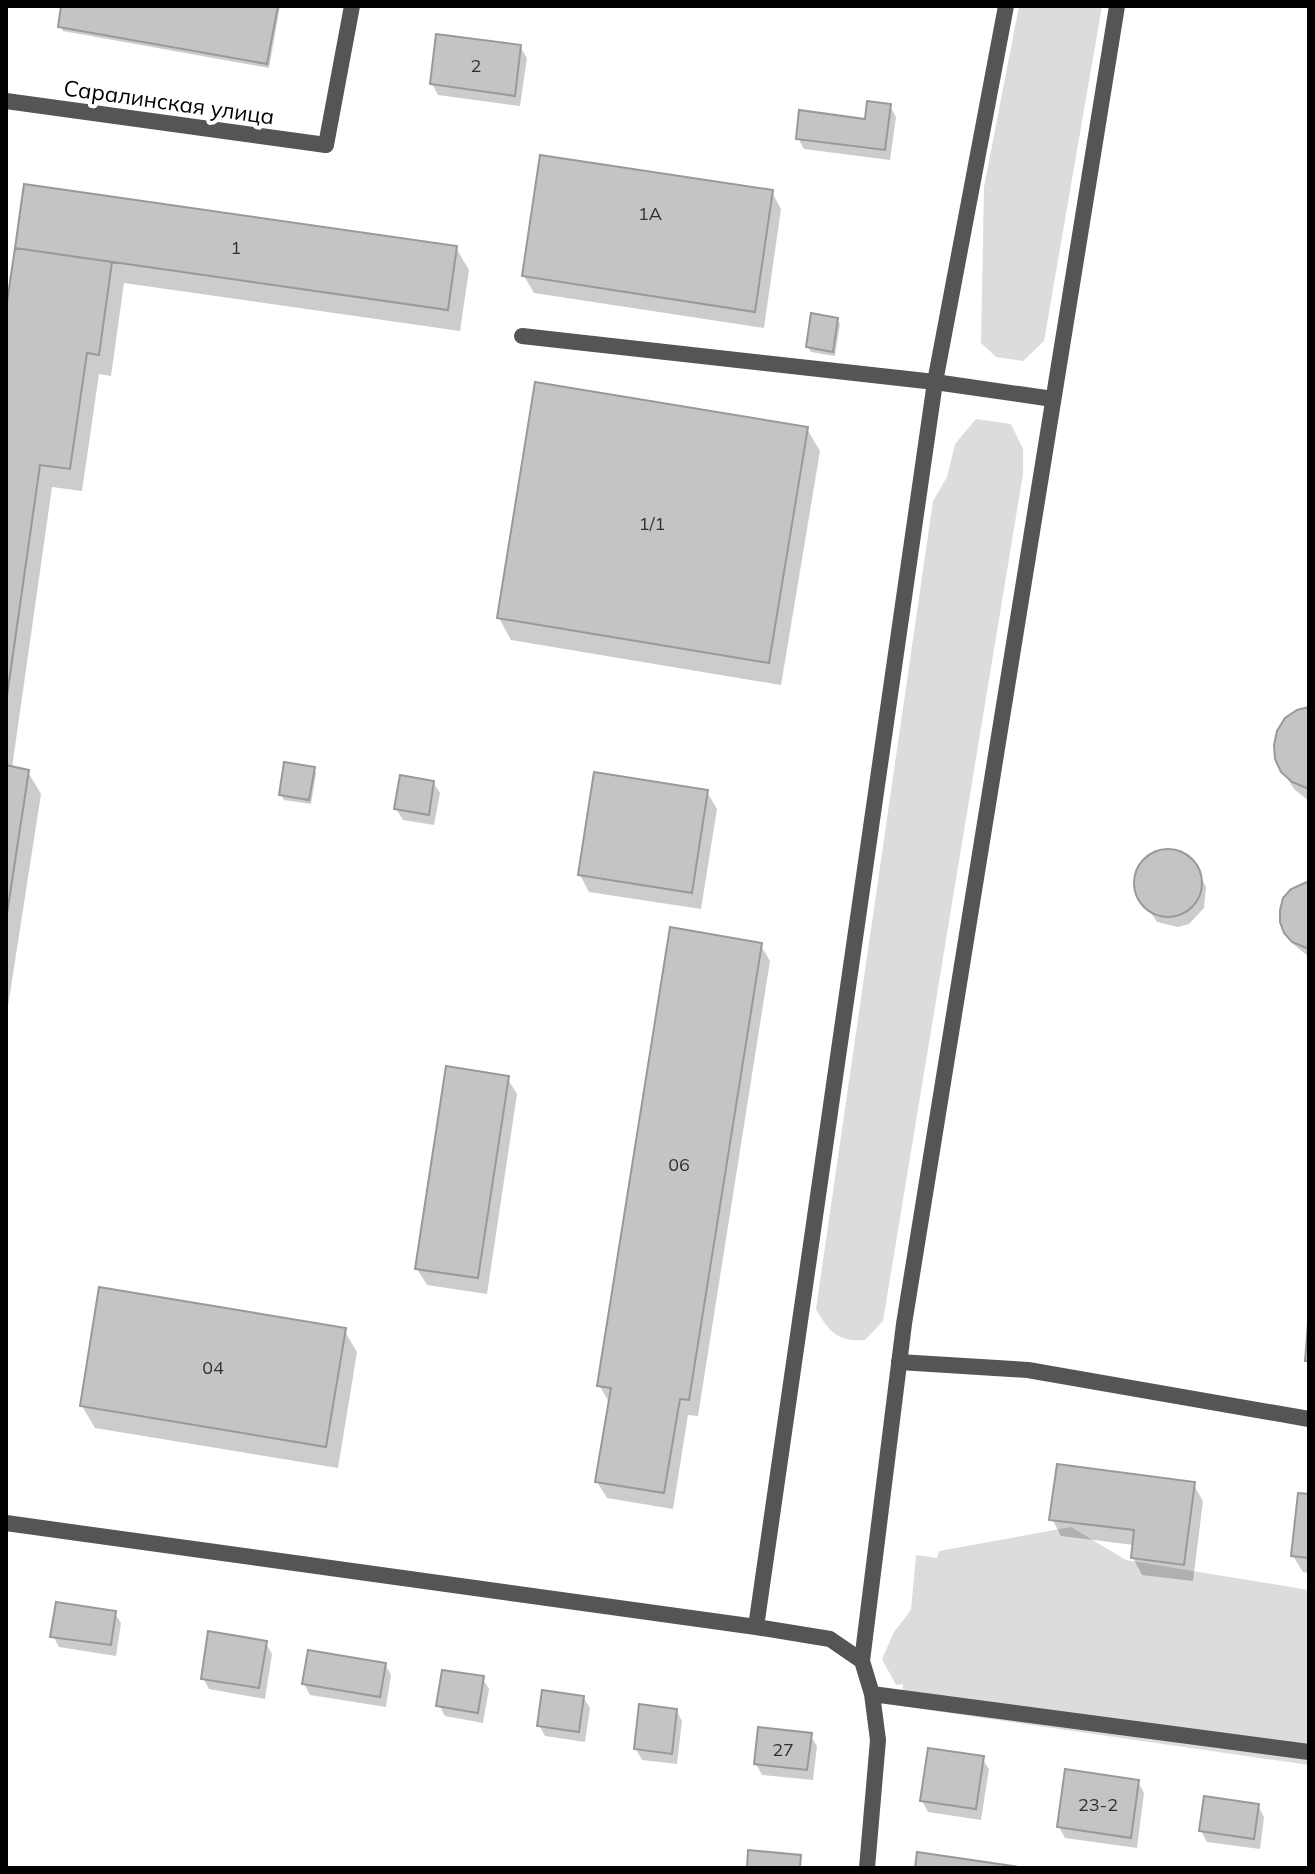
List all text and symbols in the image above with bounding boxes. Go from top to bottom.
house number: 2 [471,54,481,77]
street label: Саралинская улица [62,73,276,131]
house number: 1А [638,202,662,225]
house number: 1 [231,236,241,259]
house number: 1/1 [639,512,665,535]
house number: 06 [668,1153,690,1176]
house number: 04 [202,1356,224,1379]
house number: 27 [772,1738,794,1761]
house number: 23-2 [1078,1793,1118,1816]

